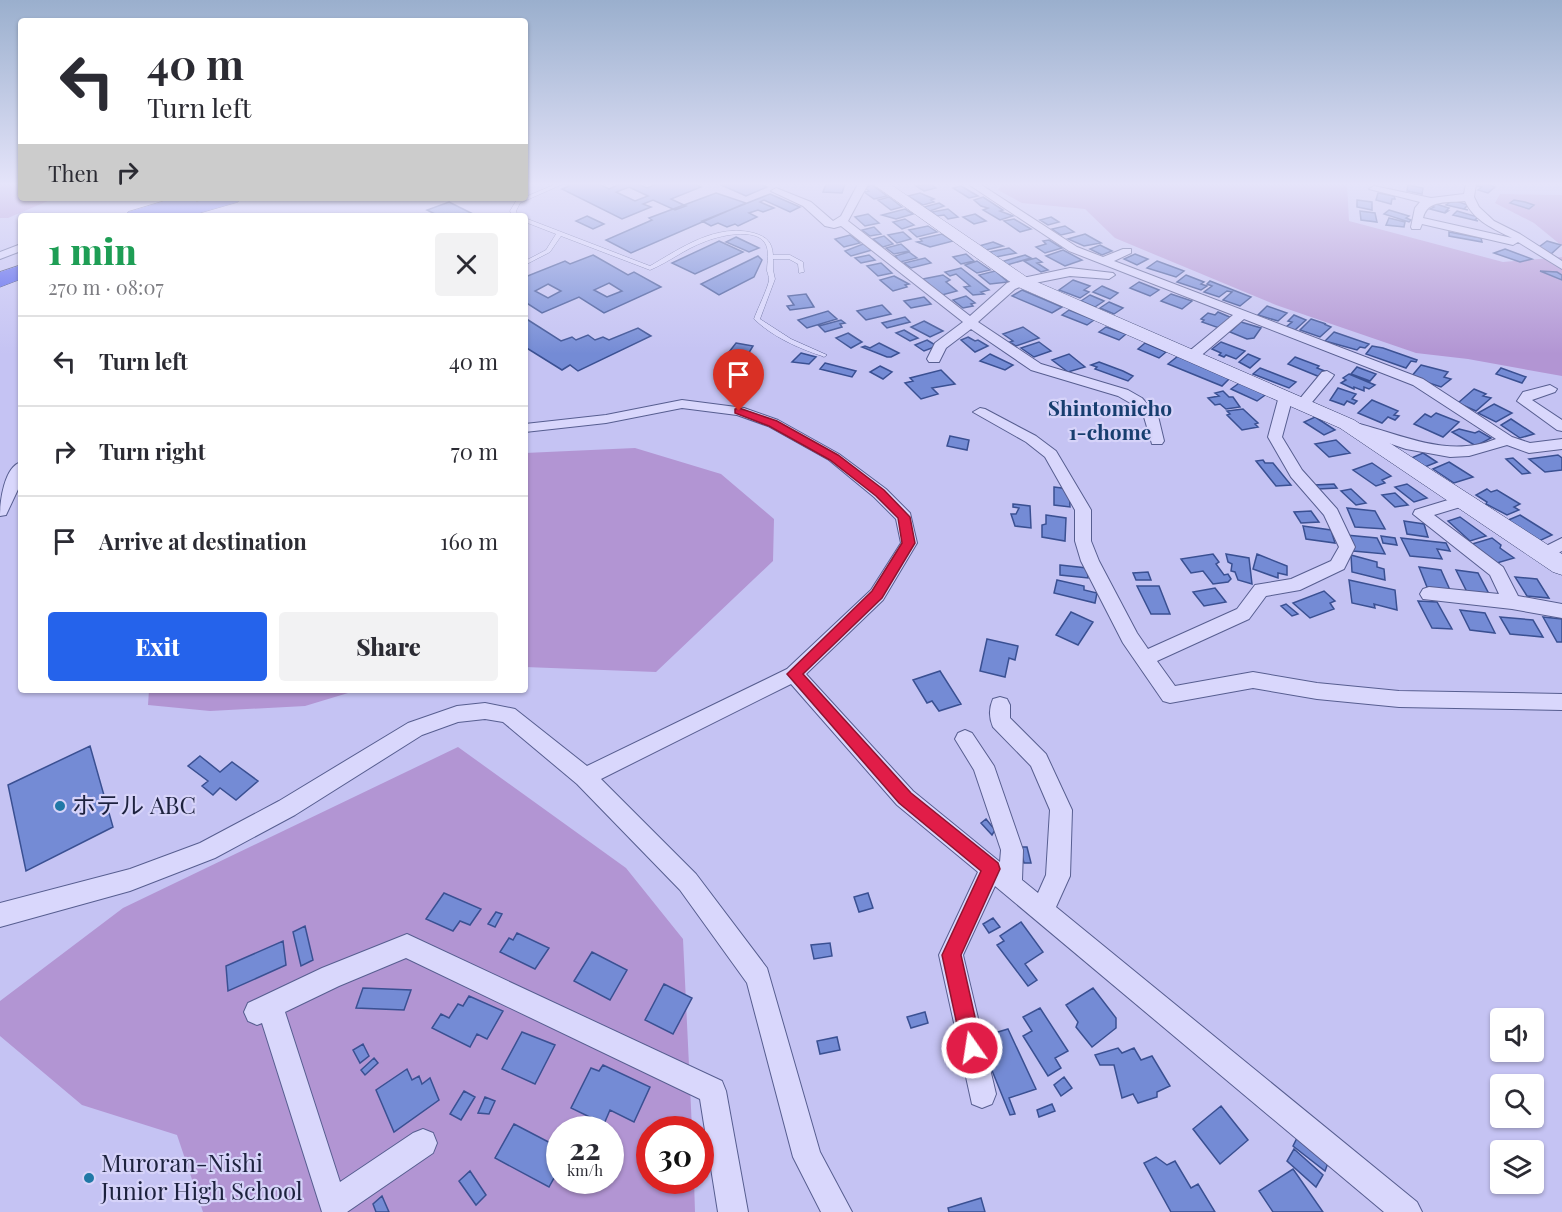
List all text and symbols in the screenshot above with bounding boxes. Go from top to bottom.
text: 40 m [147,35,244,91]
icon: left [48,42,126,120]
text: Turn left [147,89,251,125]
icon: right [111,156,144,189]
text: Then [48,158,99,188]
text: 1 min [48,226,137,274]
button: close [435,233,498,296]
text: 270 m · 08:07 [48,273,164,300]
icon: left [48,345,81,378]
text: Turn left [99,346,188,376]
text: 40 m [449,346,498,376]
pin [713,349,764,411]
icon: arrive [722,358,755,391]
district label: Shintomicho 1-chome [1048,393,1172,445]
icon: right [48,435,81,468]
text: Turn right [99,436,205,466]
text: 70 m [451,436,498,466]
icon: arrive [48,525,81,558]
text: Arrive at destination [99,526,307,556]
text: 160 m [440,526,498,556]
button: Exit [48,612,267,681]
button: Share [279,612,498,681]
place label: ホテル ABC [72,788,196,820]
marker: ホテル ABC [53,799,67,813]
map controls [1490,1008,1544,1194]
button: sound [1490,1008,1544,1062]
position arrow [940,1016,1004,1080]
button: search [1490,1074,1544,1128]
speed limit sign: 30 [636,1116,714,1194]
text: 22 [569,1128,601,1168]
button: layers [1490,1140,1544,1194]
place label: Muroran-Nishi Junior High School [100,1146,303,1206]
text: km/h [567,1160,603,1180]
marker: Muroran-Nishi Junior High School [82,1171,96,1185]

